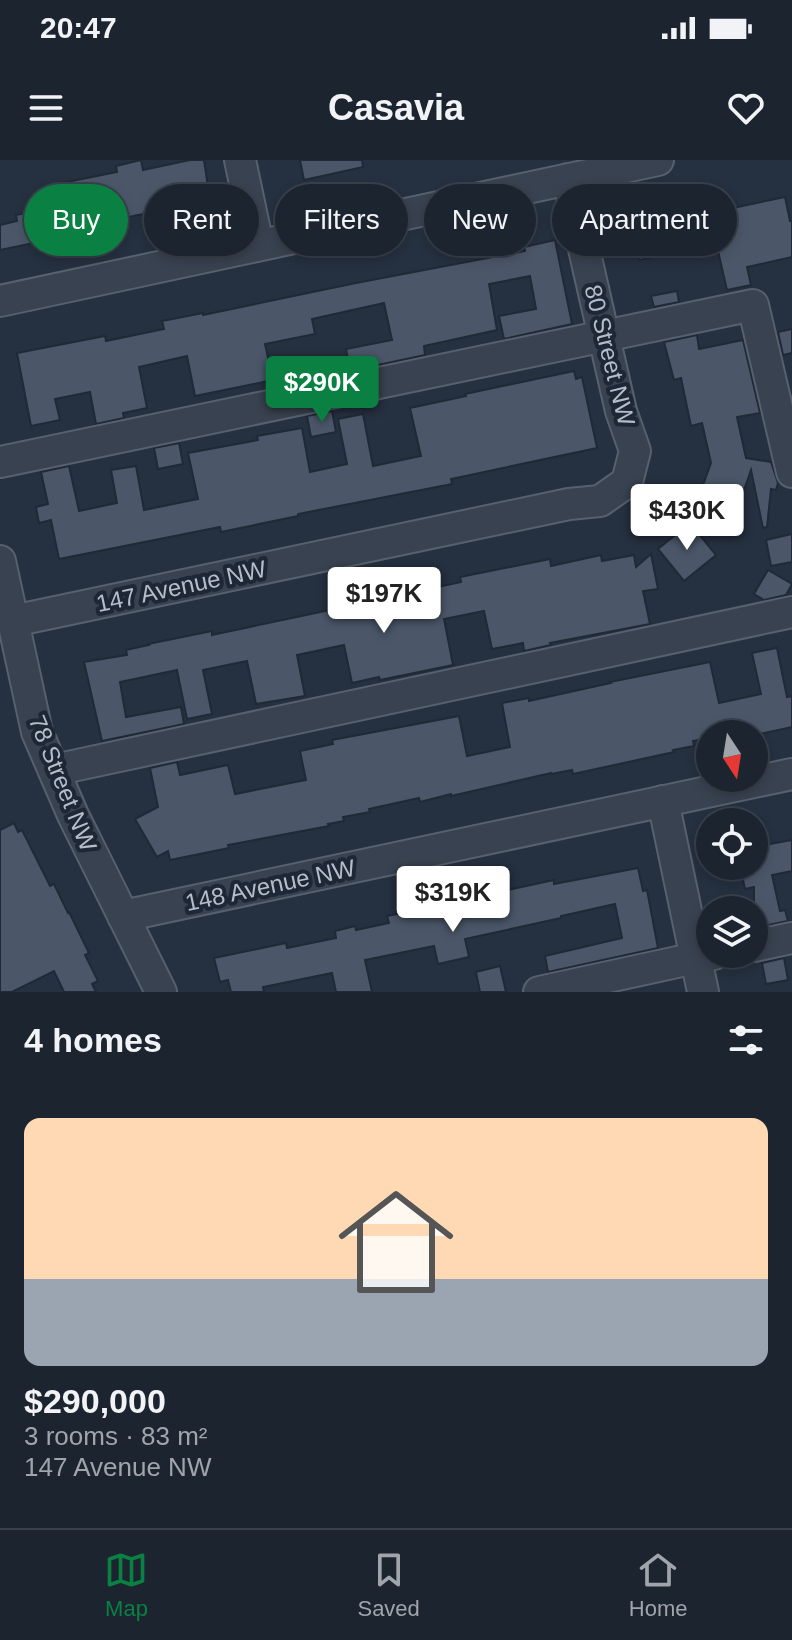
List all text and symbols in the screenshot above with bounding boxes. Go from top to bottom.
text: 20:47 [40,11,117,44]
icon: menu [24,86,68,130]
icon: heart [724,86,768,130]
text: Casavia [328,87,464,128]
chip: Buy [24,184,128,256]
chip: Rent [144,184,259,256]
chip: Filters [275,184,408,256]
chip: New [424,184,536,256]
chip: Apartment [552,184,737,256]
street label: 80 Street NW [579,282,641,428]
pin: $290K [266,356,378,424]
text: $290K [284,367,360,397]
pin: $430K [631,484,743,552]
text: $430K [649,495,725,525]
street label: 147 Avenue NW [94,555,269,617]
pin: $197K [328,567,440,635]
text: $197K [346,578,422,608]
street label: 78 Street NW [24,711,103,855]
north arrow [696,720,768,792]
map controls [696,720,768,968]
button: locate [696,808,768,880]
street label: 148 Avenue NW [183,854,358,916]
pin: $319K [397,866,509,934]
text: $319K [415,877,491,907]
button: layers [696,896,768,968]
icon: filters [724,1018,768,1062]
text: 4 homes [24,1021,162,1059]
icon: home [324,1170,468,1314]
text: $290,000 [24,1382,166,1420]
text: 3 rooms · 83 m² [24,1421,208,1451]
text: 147 Avenue NW [24,1452,211,1482]
tab: Map [104,1548,148,1622]
tab: Saved [357,1548,420,1622]
tab: Home [629,1548,688,1622]

